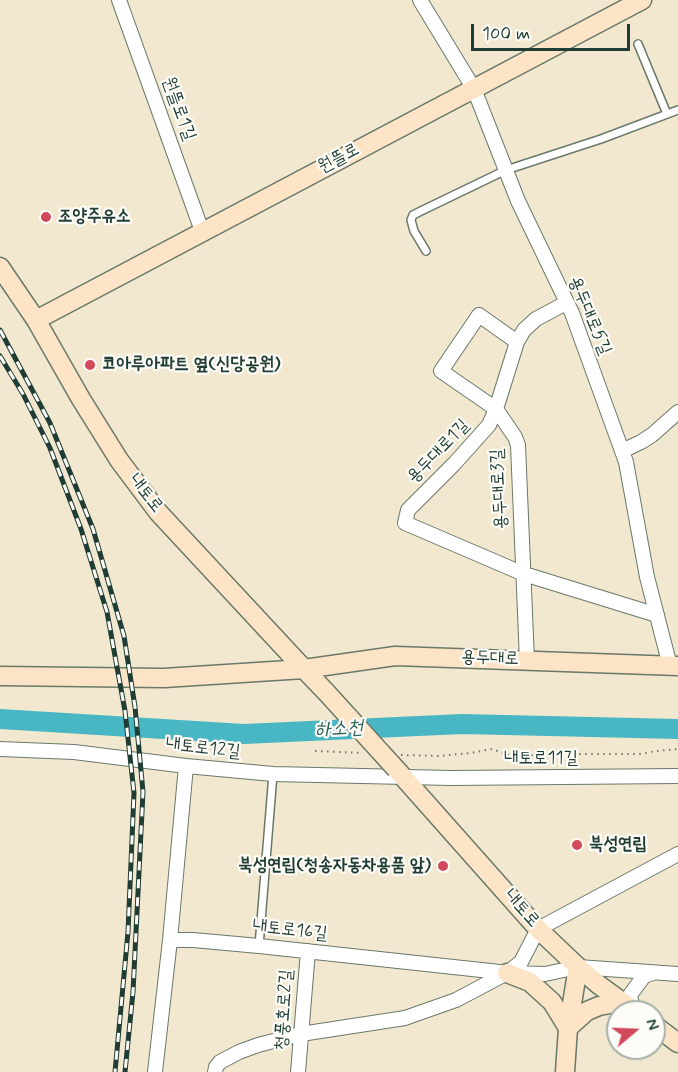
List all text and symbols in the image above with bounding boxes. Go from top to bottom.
scale bar [474,12,633,50]
text: 100 m [482,22,530,46]
street label: 원뜰로1길 [157,74,199,144]
street label: 원뜰로 [315,139,363,179]
place label: 조양주유소 [58,206,130,228]
marker: 조양주유소 [39,210,53,224]
street label: 용두대로5길 [563,273,615,359]
place label: 코아루아파트 옆(신당공원) [102,354,280,376]
marker: 코아루아파트 옆(신당공원) [83,358,97,372]
street label: 용두대로1길 [403,416,475,488]
street label: 용두대로3길 [487,448,513,530]
street label: 내토로 [123,470,167,518]
street label: 용두대로 [461,647,519,671]
water label: 하소천 [314,717,364,743]
street label: 내토로12길 [165,734,241,764]
street label: 내토로11길 [504,748,578,770]
place label: 북성연립 [589,834,647,856]
marker: 북성연립 [570,838,584,852]
place label: 북성연립(청송자동차용품 앞) [238,855,431,877]
marker: 북성연립(청송자동차용품 앞) [436,859,450,873]
street label: 내토로 [498,886,544,932]
street label: 내토로16길 [251,916,329,946]
street label: 청풍호로2길 [271,969,299,1051]
north arrow [606,1000,666,1060]
text: N [640,1016,663,1033]

